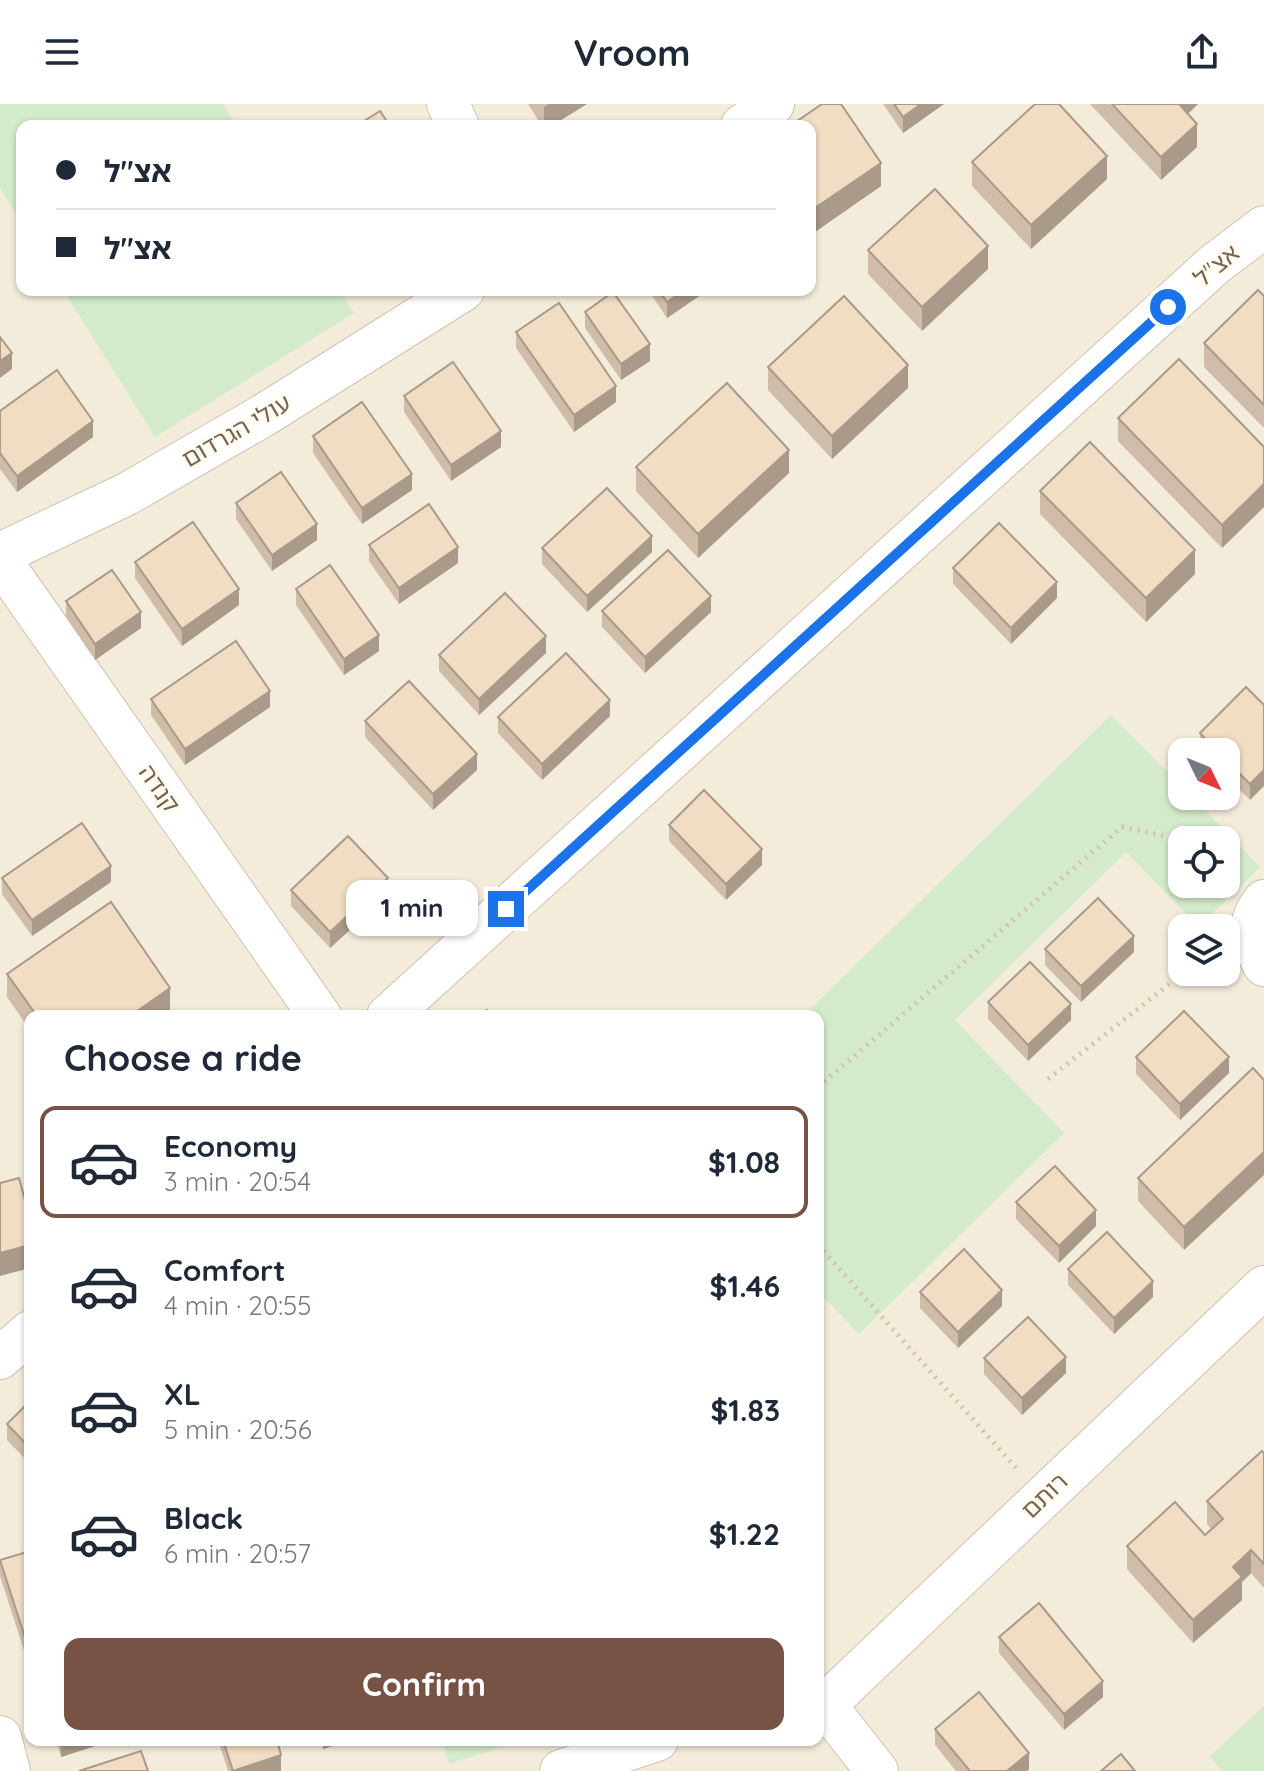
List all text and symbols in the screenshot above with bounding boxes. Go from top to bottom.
icon: menu [40,30,84,74]
text: Vroom [574,30,690,75]
icon: share [1180,30,1224,74]
text: אצ"ל [104,152,172,190]
text: אצ"ל [104,229,172,267]
street label: אצ"ל [1187,237,1245,293]
route start [1150,289,1186,325]
street label: עולי הגרדום [176,387,296,473]
north arrow [1168,738,1240,810]
map controls [1168,738,1240,986]
street label: קנדה [133,758,187,818]
button: locate [1168,826,1240,898]
callout: 1 min [346,881,478,937]
text: 1 min [381,891,444,924]
route end [488,891,524,927]
button: layers [1168,914,1240,986]
text: Choose a ride [64,1035,302,1080]
icon: car [68,1126,140,1198]
text: Economy [164,1127,297,1165]
text: $1.08 [708,1143,780,1181]
text: 3 min · 20:54 [164,1165,311,1198]
icon: car [68,1250,140,1322]
text: Comfort [164,1251,285,1289]
text: $1.46 [710,1267,780,1305]
text: 4 min · 20:55 [164,1289,311,1322]
icon: car [68,1374,140,1446]
text: XL [164,1375,201,1413]
text: $1.83 [710,1391,780,1429]
text: 5 min · 20:56 [164,1413,312,1446]
street label: רותם [1015,1466,1073,1524]
icon: car [68,1498,140,1570]
text: Black [164,1499,243,1537]
text: $1.22 [709,1515,780,1553]
text: 6 min · 20:57 [164,1537,311,1570]
button: Confirm [64,1638,784,1730]

